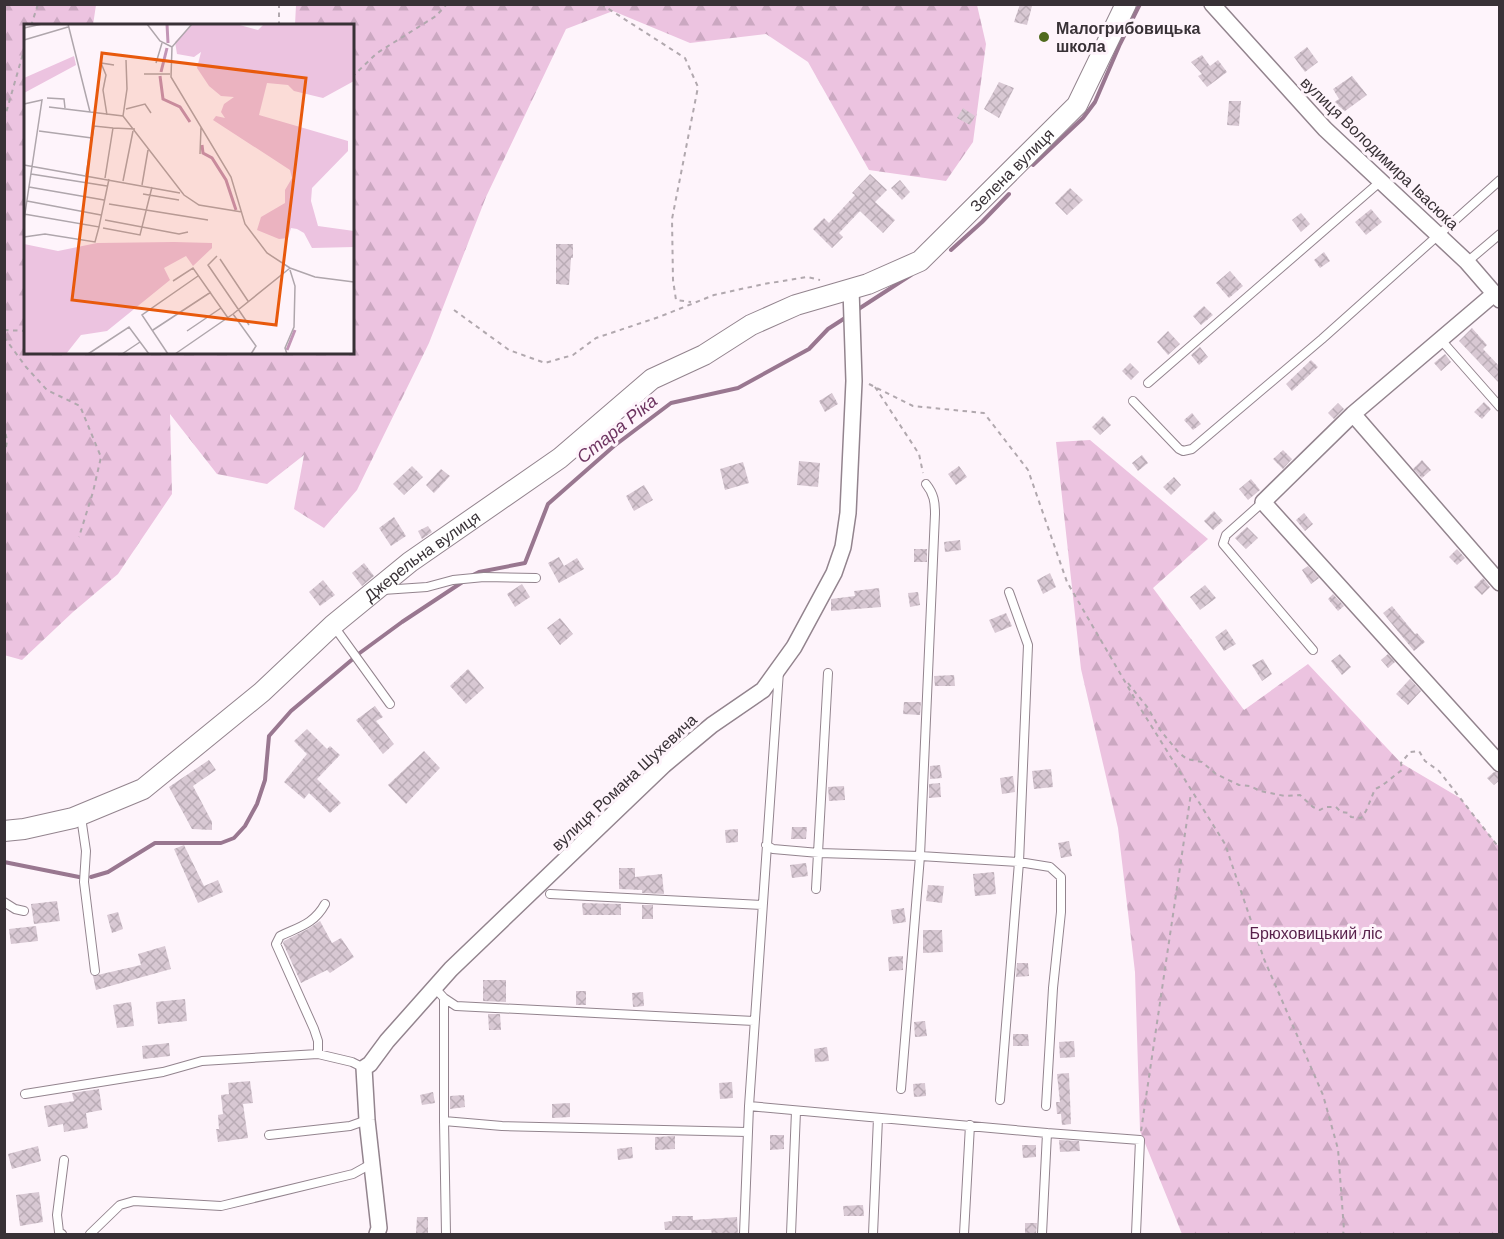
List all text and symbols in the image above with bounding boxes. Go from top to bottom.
place label: Малогрибовицька школа [1056,20,1200,55]
inset map [24,24,354,354]
marker: Малогрибовицька школа [1037,30,1051,44]
street label: вулиця Володимира Івасюка [1297,74,1462,233]
street label: Зелена вулиця [967,125,1057,215]
water label: Стара Ріка [573,391,661,467]
street label: Джерельна вулиця [361,508,483,605]
street label: вулиця Романа Шухевича [549,711,700,854]
park label: Брюховицький ліс [1249,925,1383,942]

